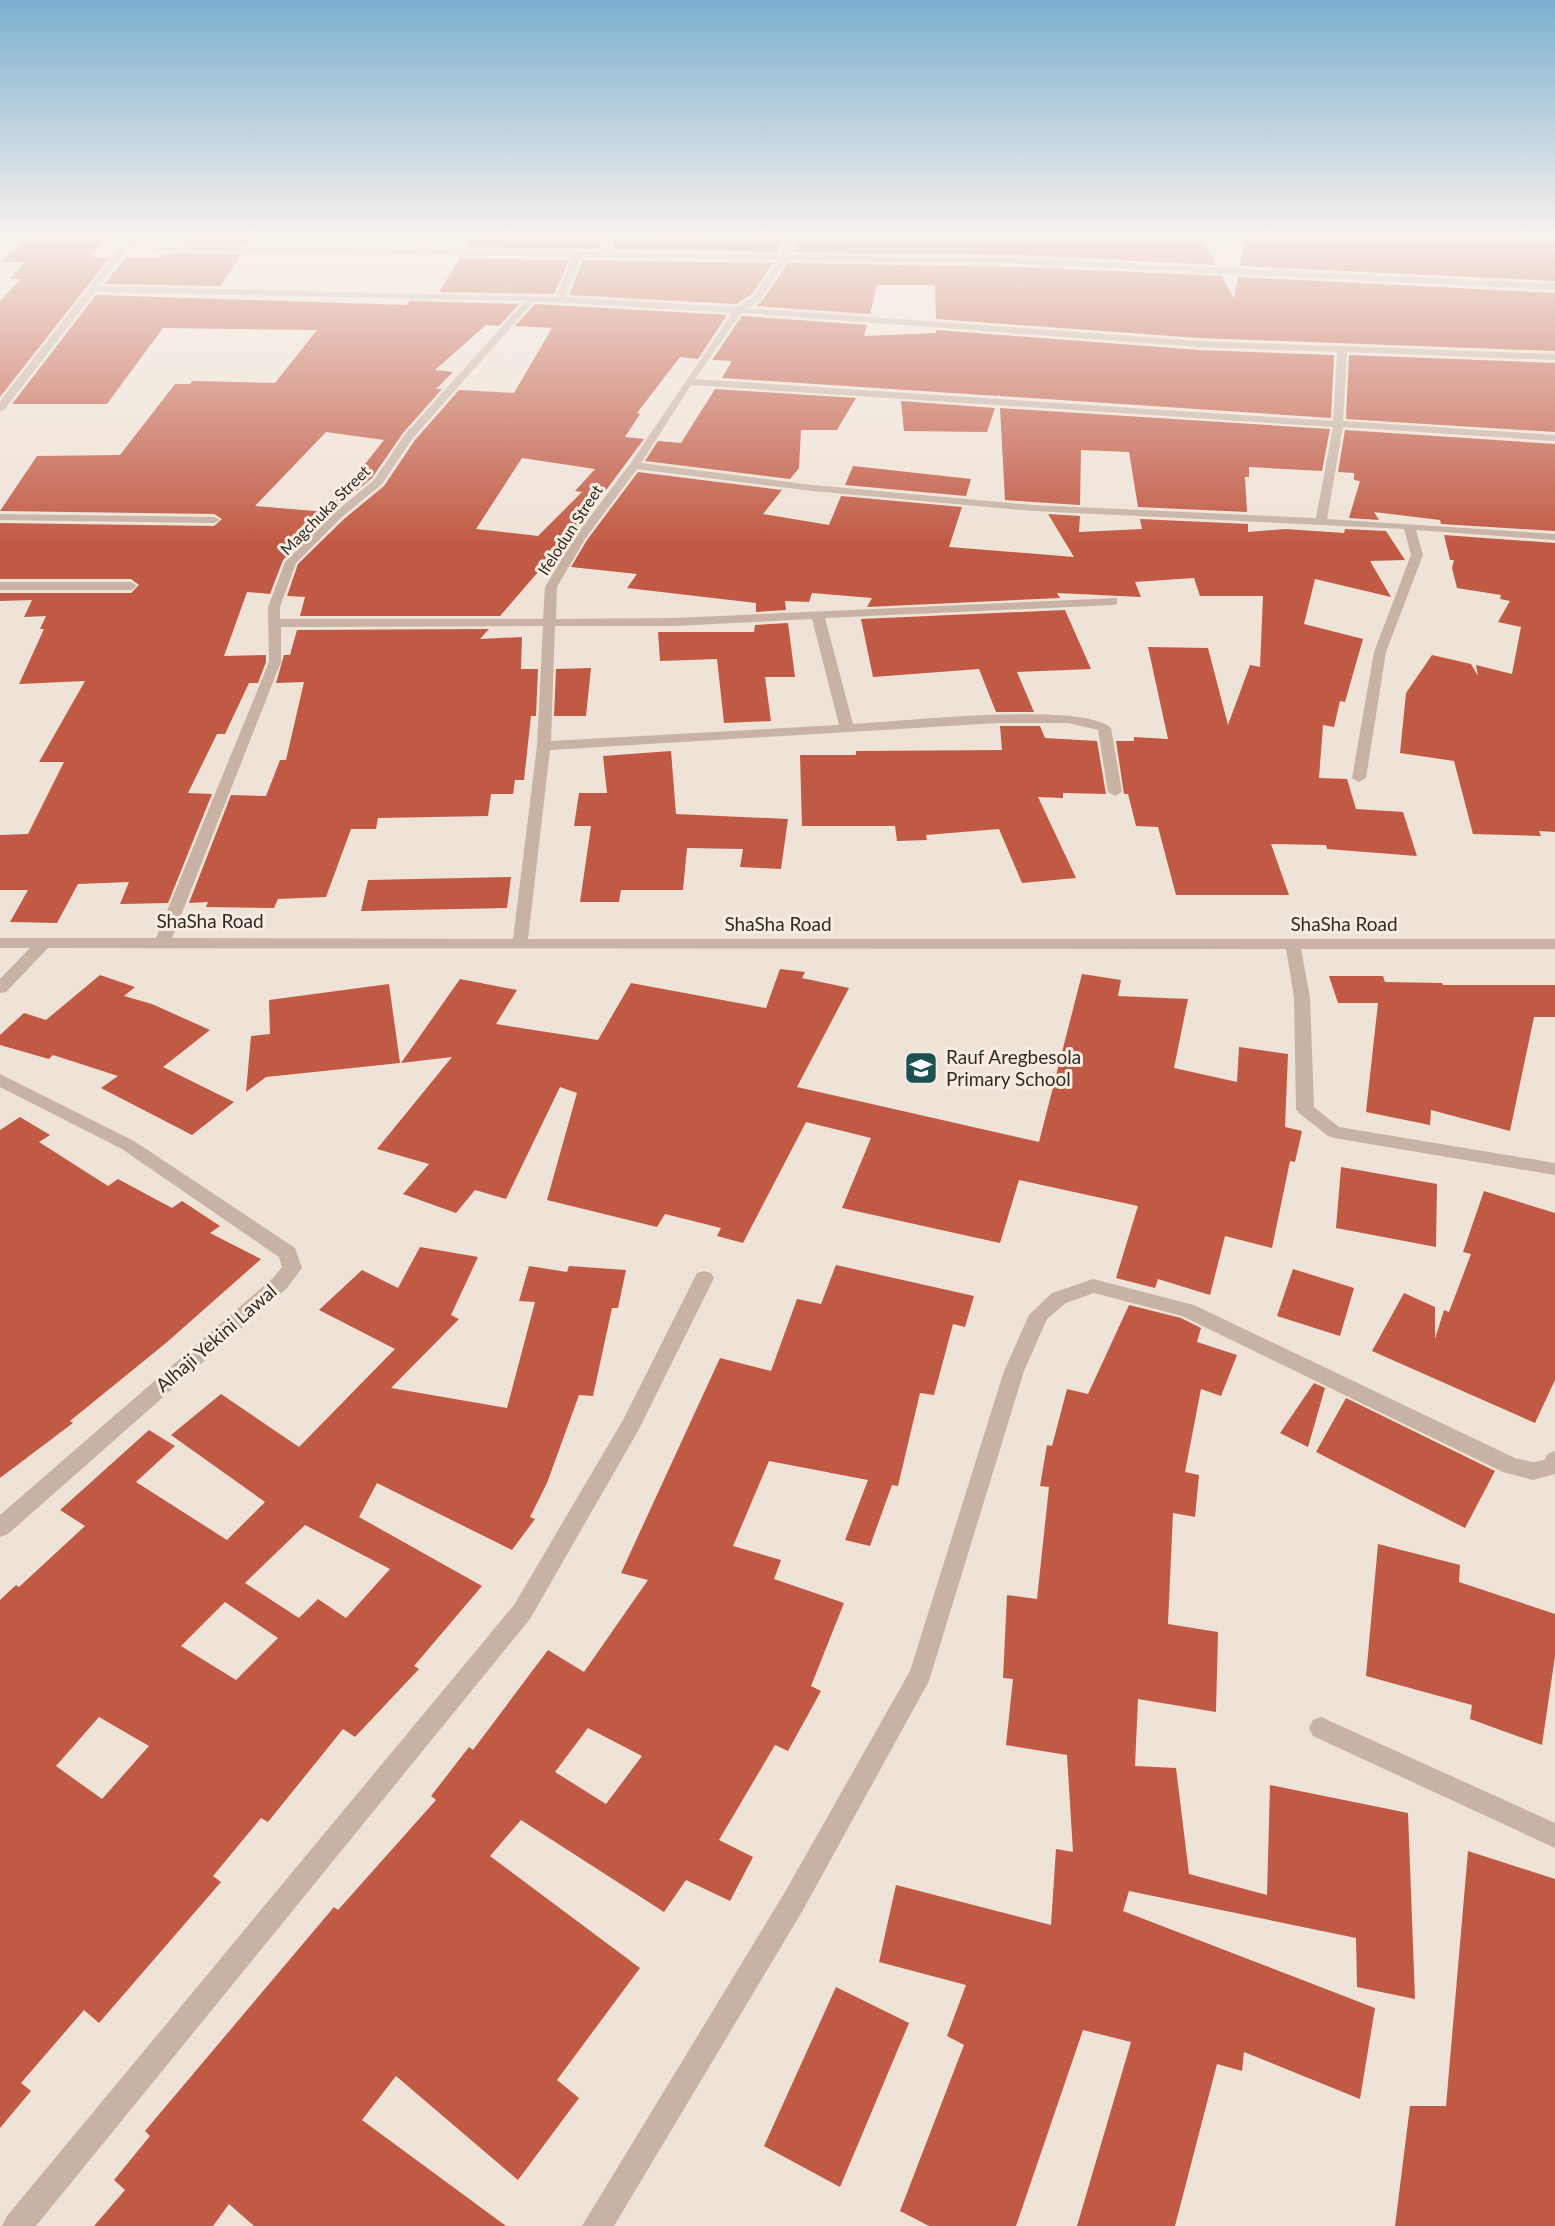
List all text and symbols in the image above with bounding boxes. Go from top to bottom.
street label: Magchuka Street [276,461,373,558]
street label: Ifelodun Street [533,481,606,578]
street label: ShaSha Road [156,909,264,932]
street label: ShaSha Road [724,912,832,935]
street label: ShaSha Road [1290,912,1398,935]
place label: Rauf Aregbesola Primary School [946,1045,1081,1090]
school or university icon: Rauf Aregbesola Primary School [902,1049,940,1087]
street label: Alhaji Yekini Lawal [151,1279,281,1396]

